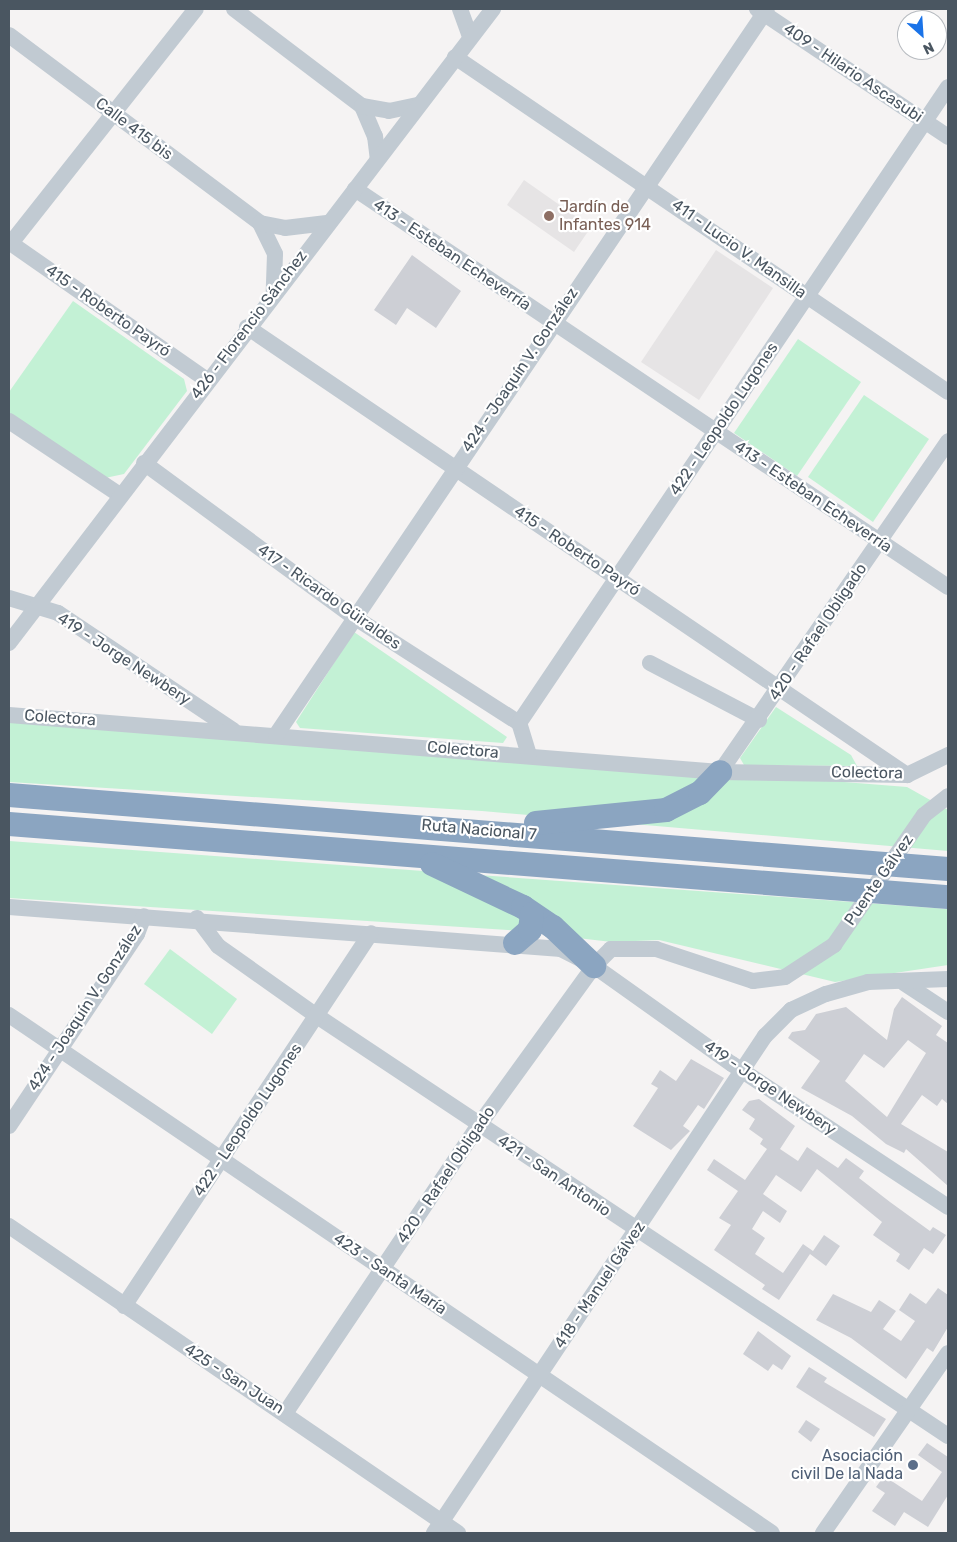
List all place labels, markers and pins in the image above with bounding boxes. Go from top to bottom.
place label: Jardín de Infantes 914 [559,197,651,235]
marker: Jardín de Infantes 914 [543,210,555,222]
place label: Asociación civil De la Nada [791,1446,903,1484]
marker: Asociación civil De la Nada [907,1459,919,1471]

